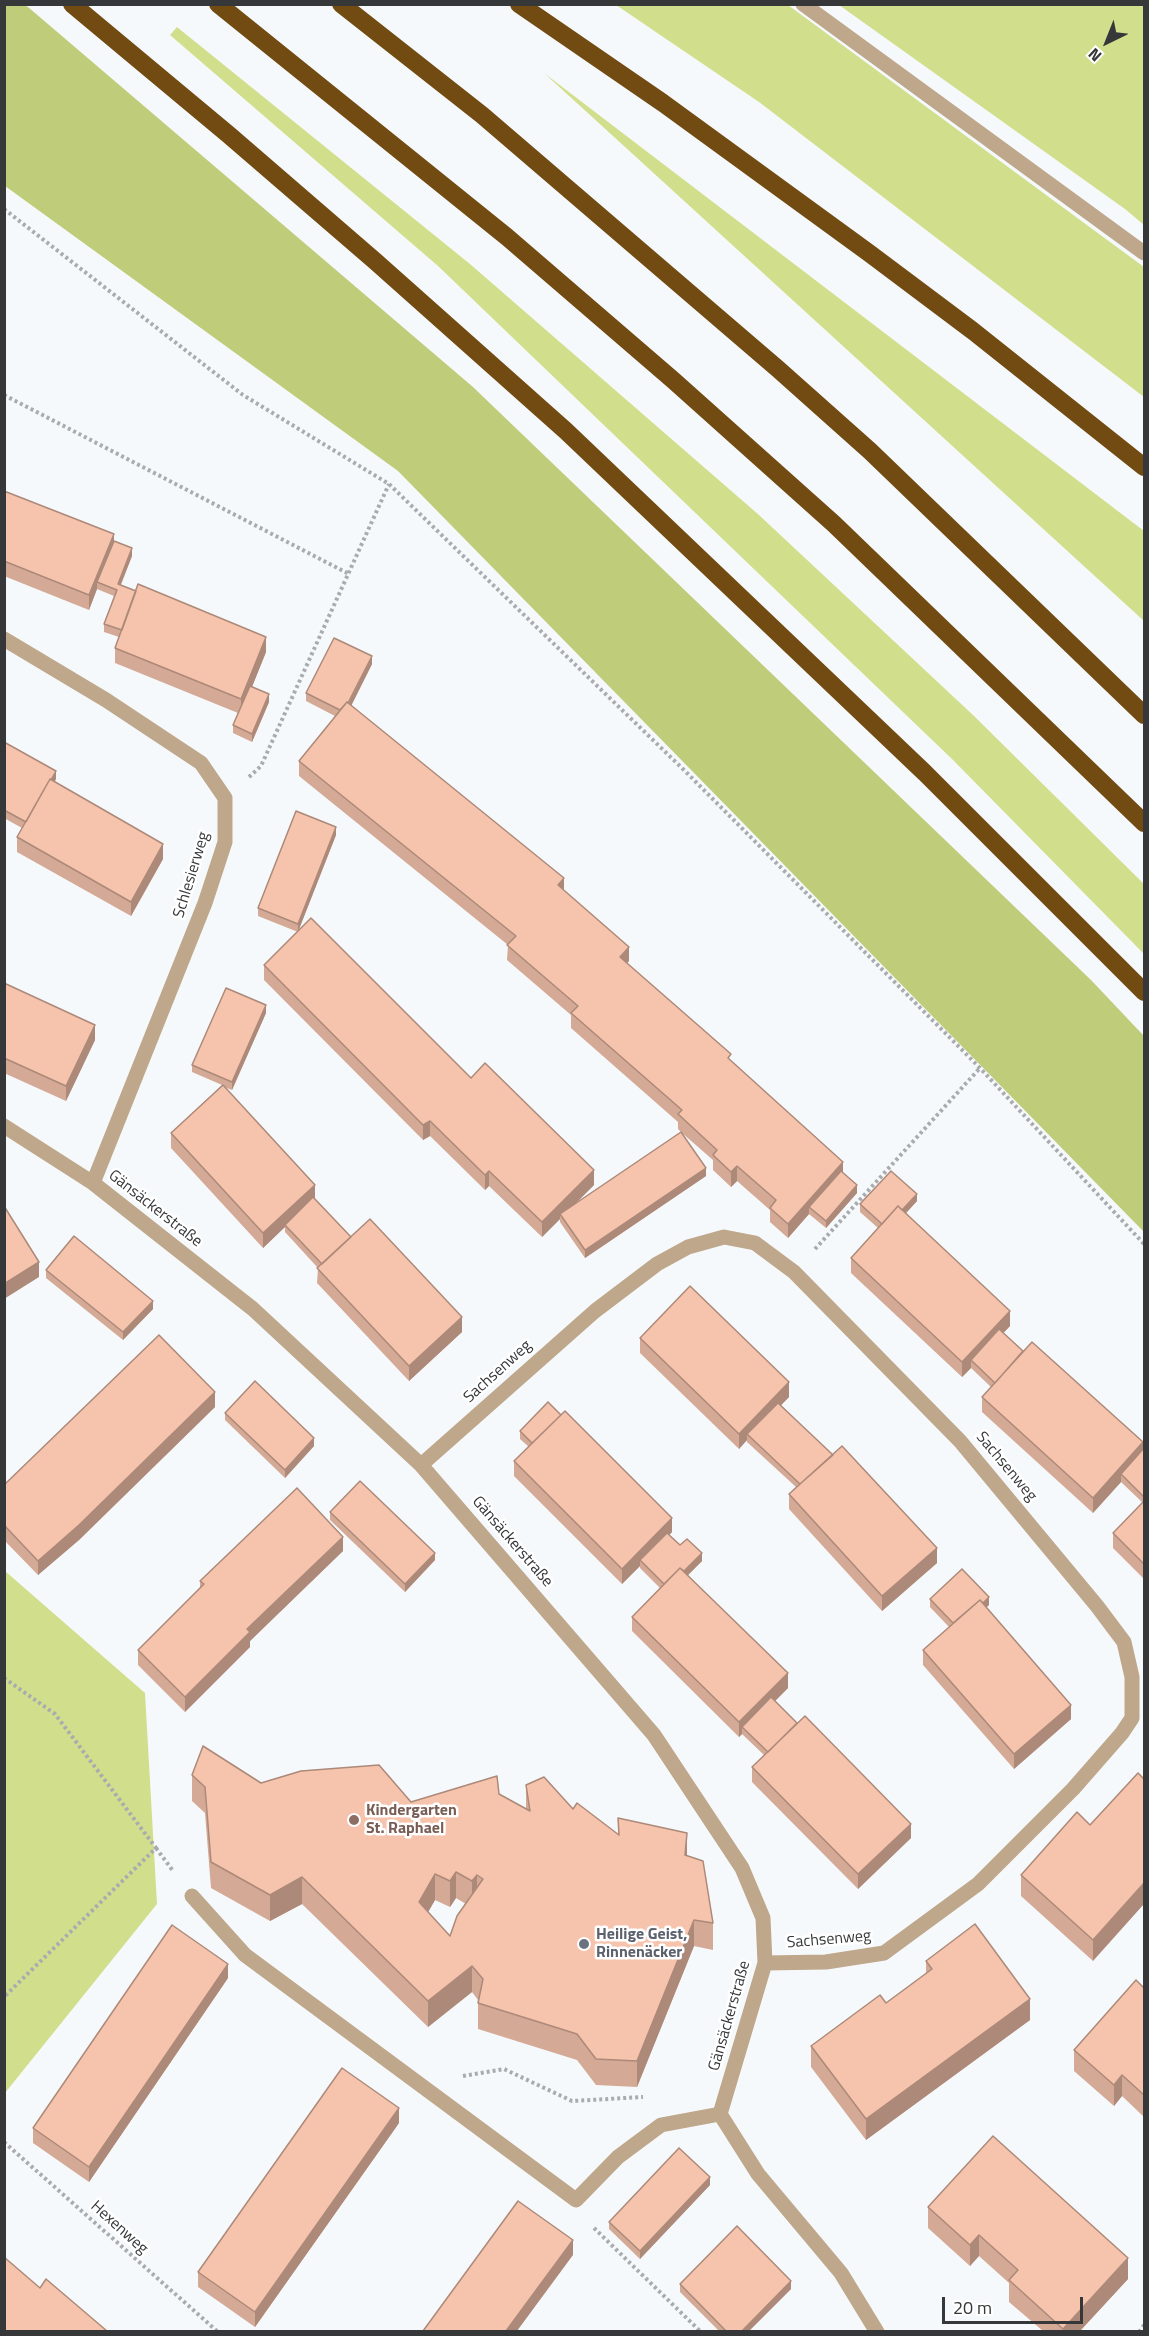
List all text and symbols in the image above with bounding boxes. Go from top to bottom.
north arrow [1077,12,1137,72]
text: N [1082,43,1107,68]
street label: Schlesierweg [170,830,214,920]
street label: Gänsäckerstraße [104,1166,206,1252]
street label: Sachsenweg [460,1337,536,1407]
street label: Sachsenweg [971,1428,1041,1506]
street label: Gänsäckerstraße [467,1493,557,1591]
place label: Kindergarten St. Raphael [366,1801,457,1839]
marker: Kindergarten St. Raphael [347,1813,361,1827]
place label: Heilige Geist, Rinnenäcker [596,1925,687,1963]
street label: Sachsenweg [786,1927,872,1953]
marker: Heilige Geist, Rinnenäcker [577,1937,591,1951]
street label: Gänsäckerstraße [705,1959,755,2073]
street label: Hexenweg [86,2197,152,2259]
scale bar [945,2285,1086,2323]
text: 20 m [953,2294,992,2321]

